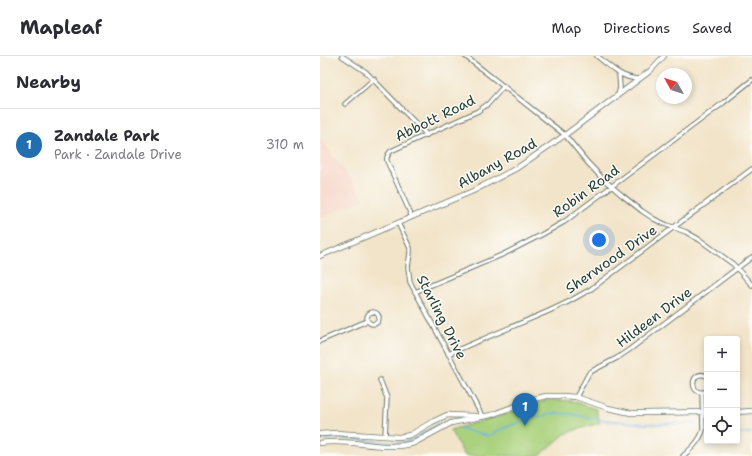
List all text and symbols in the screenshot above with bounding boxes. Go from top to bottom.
text: Mapleaf [20,15,102,40]
text: Map [552,19,582,37]
text: Directions [604,19,670,37]
text: Saved [692,19,732,37]
north arrow [656,68,692,104]
text: Nearby [16,71,81,93]
street label: Abbott Road [392,91,478,145]
text: Zandale Park [54,126,160,146]
street label: Albany Road [454,134,540,192]
text: 1 [26,136,32,153]
text: 310 m [266,136,304,153]
text: Park · Zandale Drive [54,146,182,163]
street label: Robin Road [549,161,623,221]
street label: Sherwood Drive [562,221,660,297]
your location [589,230,609,250]
street label: Starling Drive [413,272,471,362]
street label: Hildeen Drive [613,283,695,351]
map controls [704,336,740,444]
button: + [704,336,740,372]
button: − [704,372,740,408]
pin: 1 [512,393,538,426]
button: locate [704,408,740,444]

